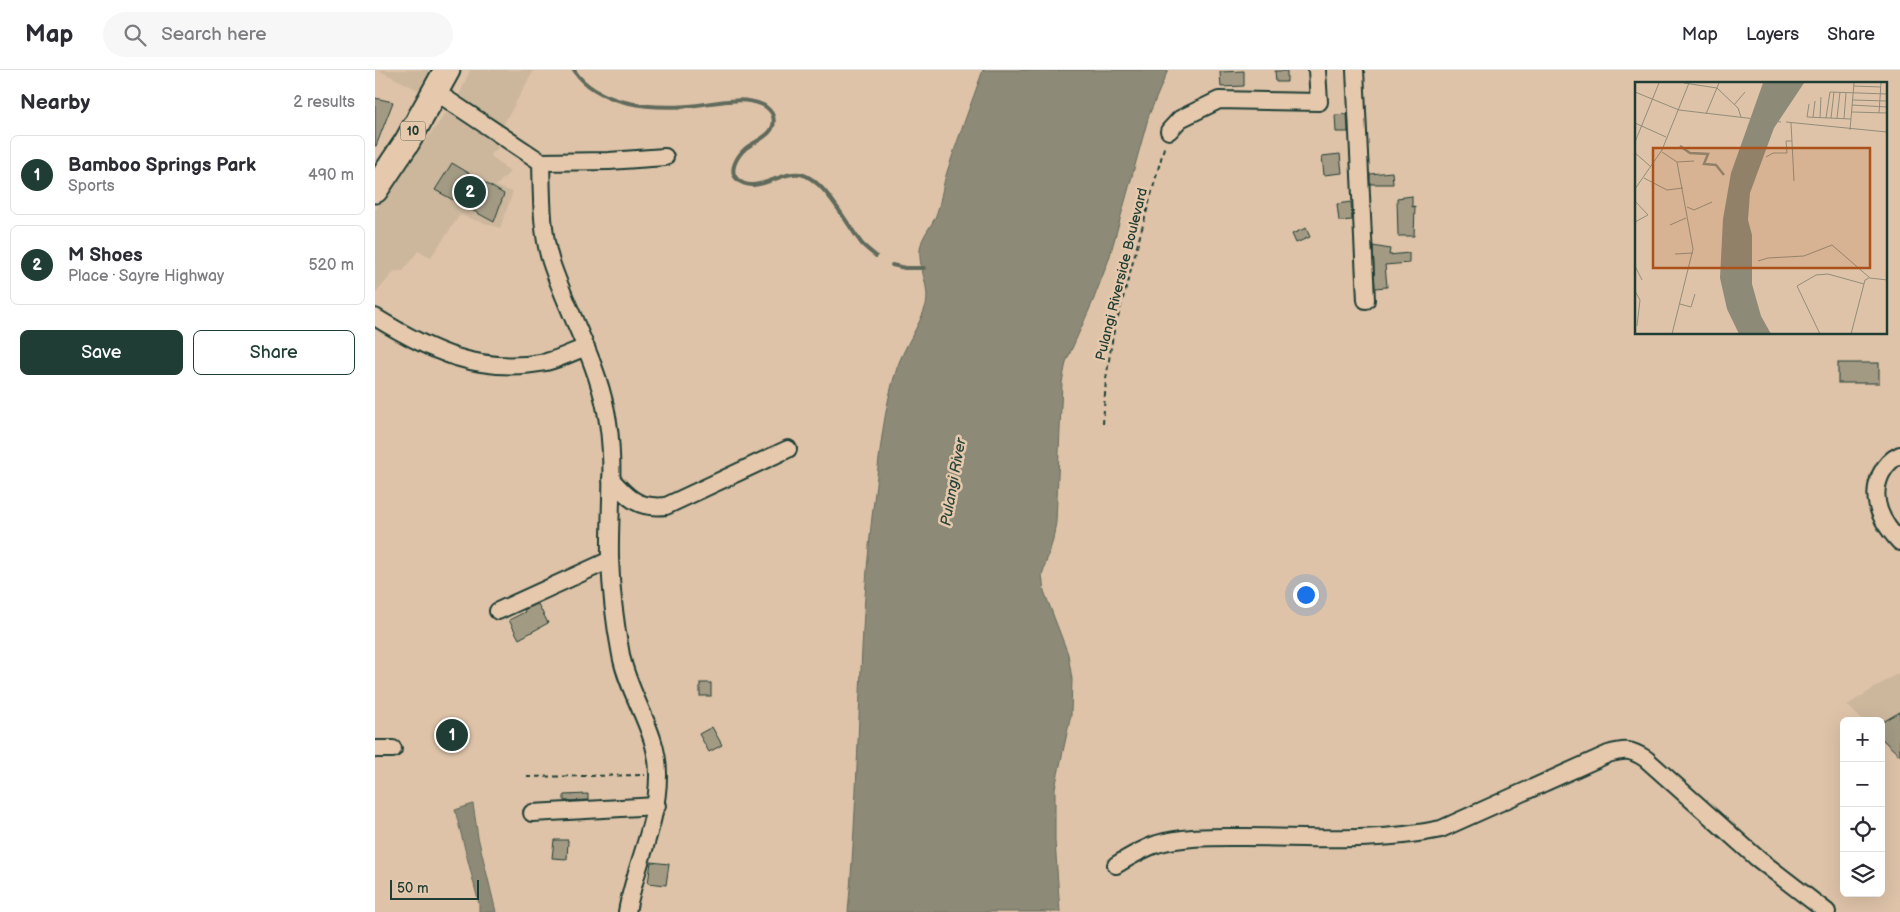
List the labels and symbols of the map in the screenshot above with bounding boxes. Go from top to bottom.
inset map [1635,82,1887,335]
road number: 10 [401,121,425,140]
pin: 2 [454,173,486,211]
street label: Pulangi Riverside Boulevard [1092,186,1151,362]
water label: Pulangi River [936,435,971,527]
your location [1293,582,1319,608]
pin: 1 [436,716,468,754]
scale bar [390,877,479,900]

